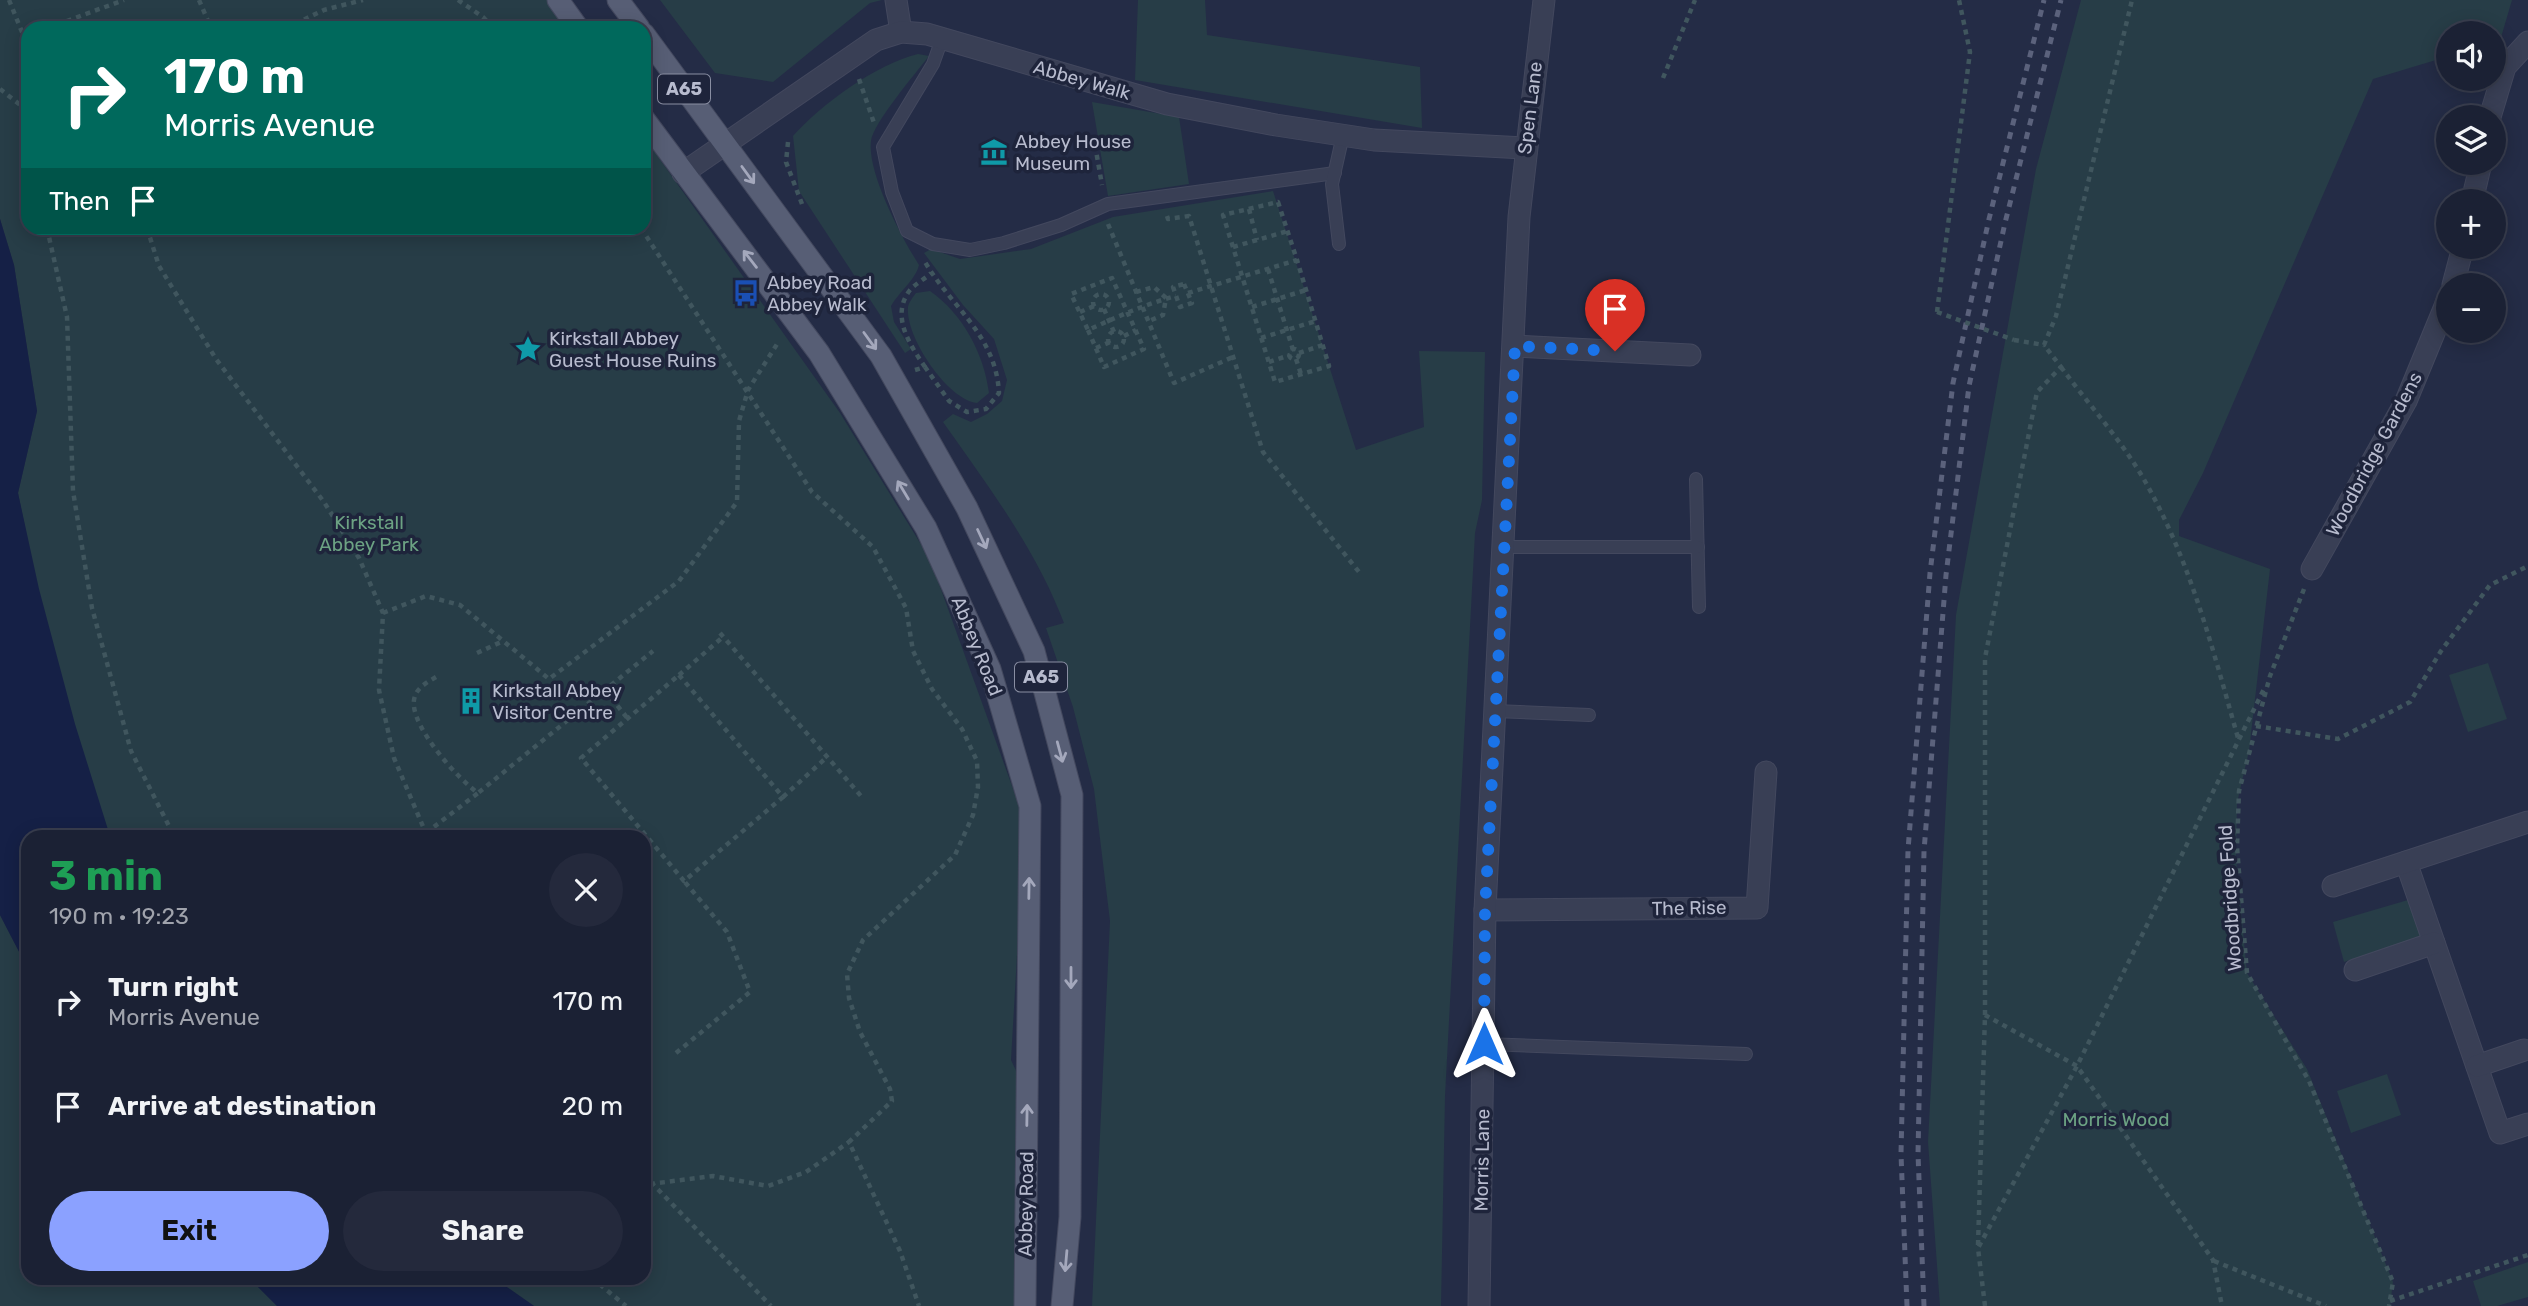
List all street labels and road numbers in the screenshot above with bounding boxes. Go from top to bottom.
street label: Abbey Walk [1031,55,1133,105]
street label: Spen Lane [1513,60,1547,156]
road number: A65 [658,74,710,104]
street label: Woodbridge Gardens [2321,368,2427,540]
street label: Abbey Road [947,593,1007,699]
road number: A65 [1015,662,1067,692]
street label: Woodbridge Fold [2213,824,2247,972]
street label: The Rise [1651,896,1727,920]
street label: Morris Lane [1470,1108,1494,1212]
street label: Abbey Road [1014,1151,1038,1257]

